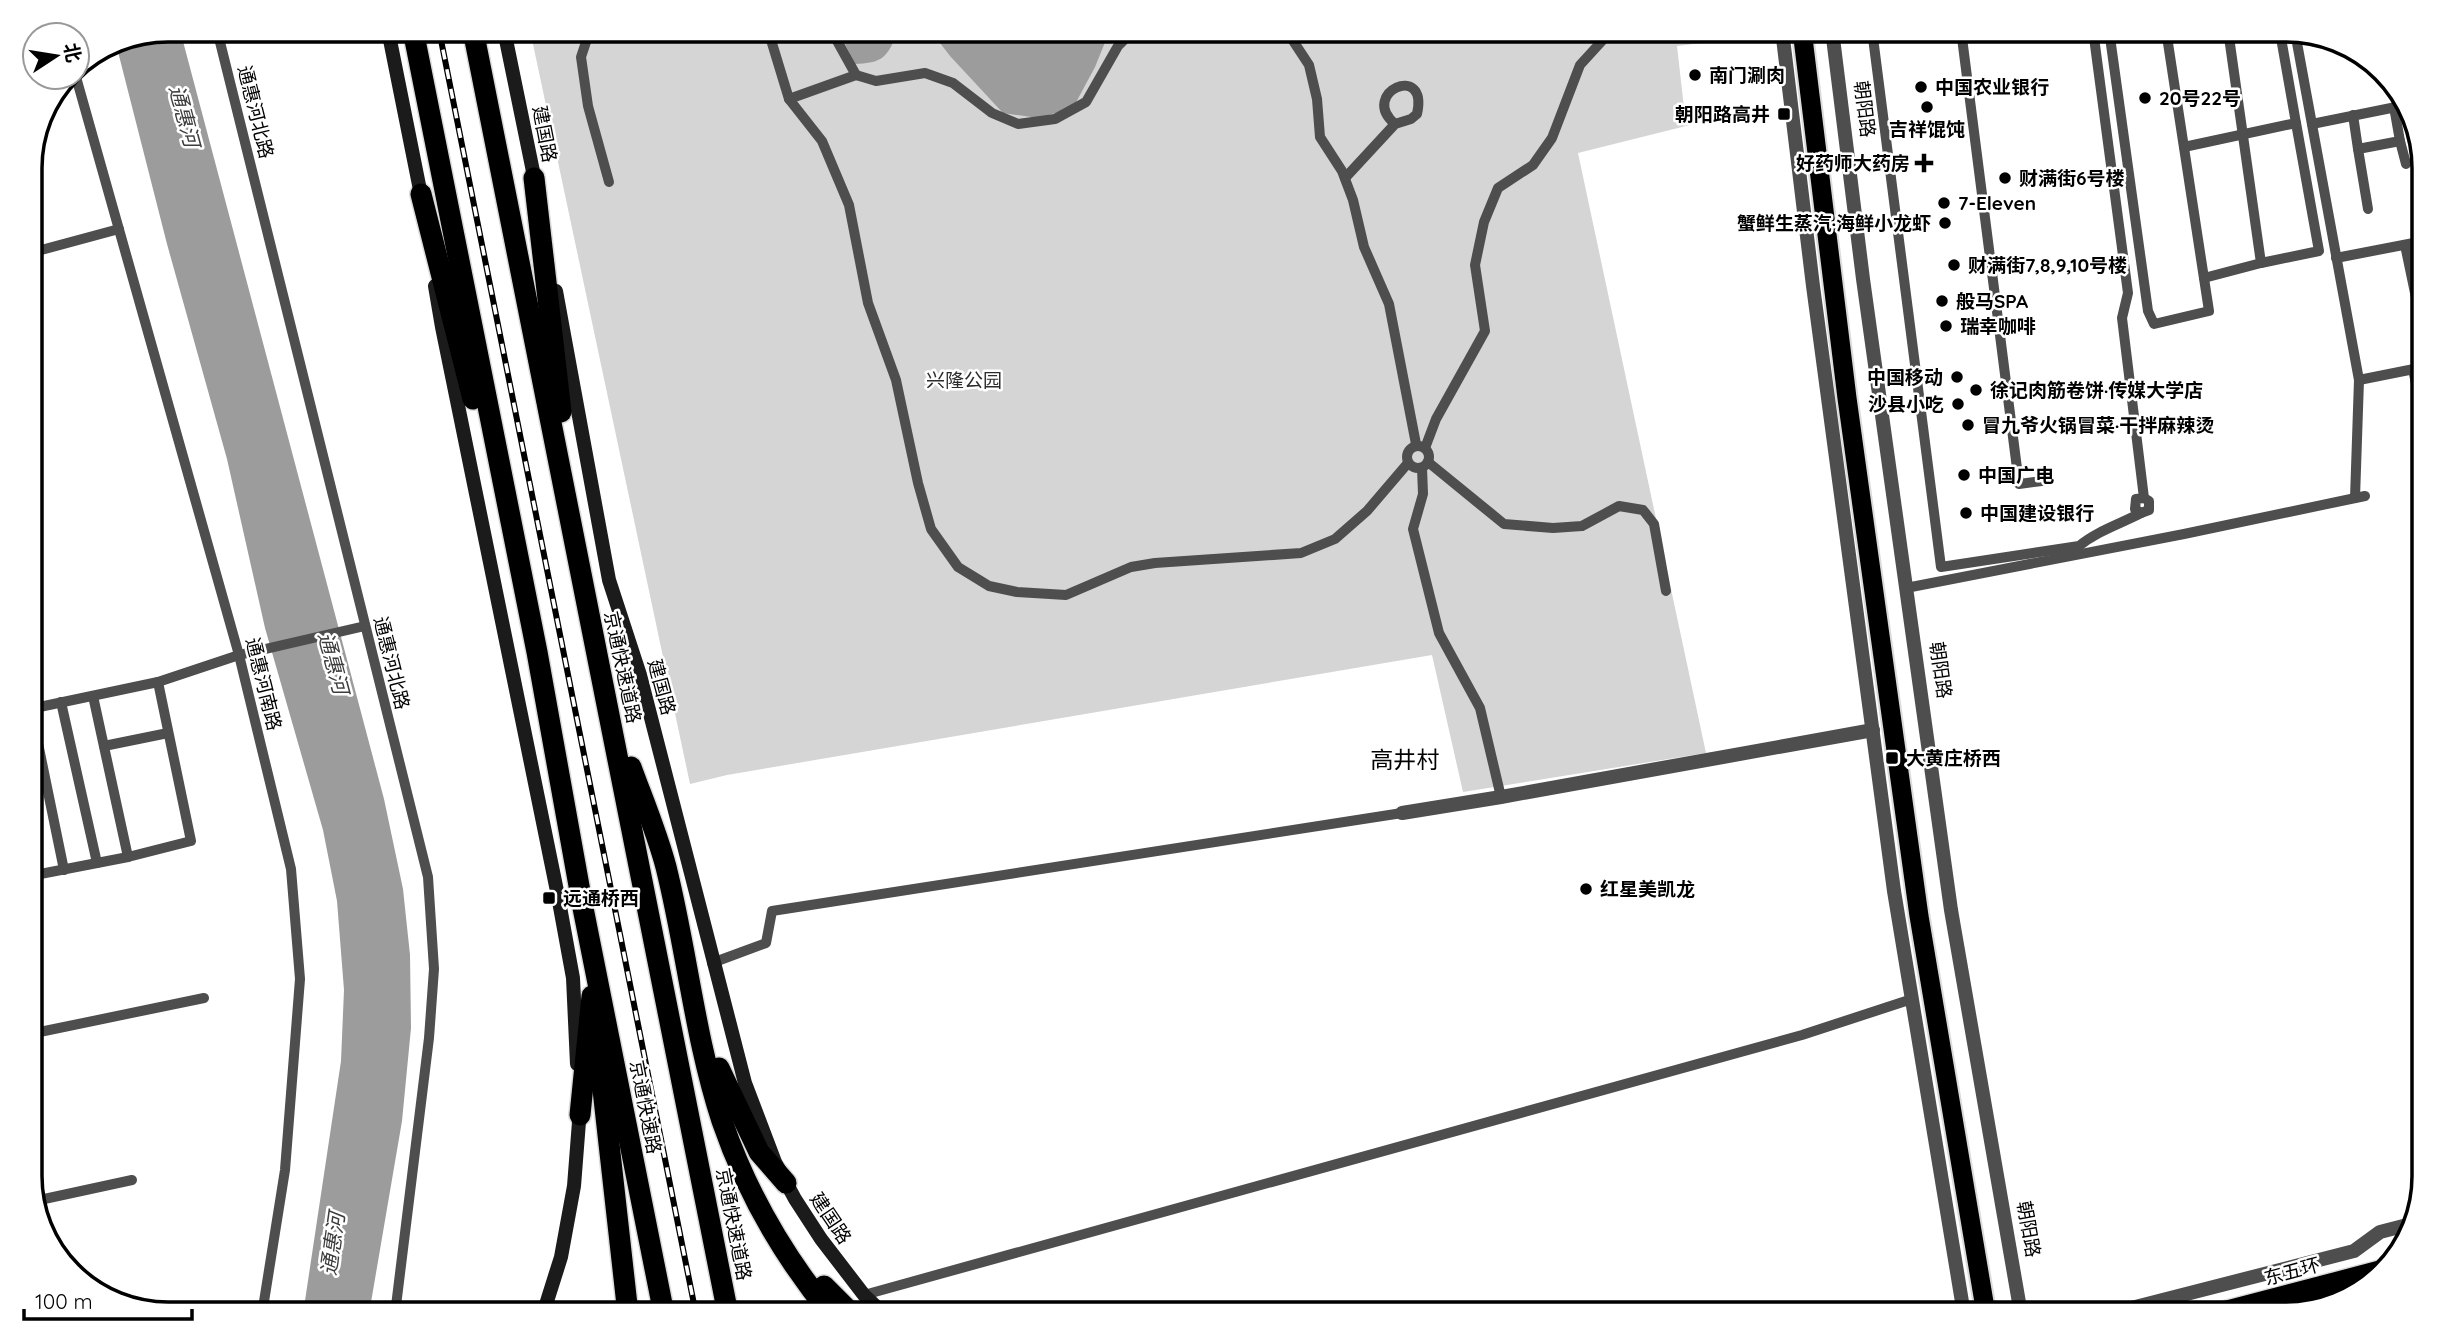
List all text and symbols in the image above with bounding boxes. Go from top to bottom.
north arrow [21,21,91,91]
text: 北 [59,41,86,64]
street label: 通惠河北路 [233,63,279,161]
place label: 南门涮肉 [1709,63,1785,87]
marker: 南门涮肉 [1687,67,1703,83]
place label: 中国农业银行 [1935,75,2049,99]
street label: 朝阳路 [1850,79,1880,139]
marker: 中国农业银行 [1913,79,1929,95]
water label: 通惠河 [164,82,207,153]
place label: 20号22号 [2159,86,2241,110]
marker: 20号22号 [2137,90,2153,106]
marker: 吉祥馄饨 [1919,99,1935,115]
place label: 朝阳路高井 [1675,102,1770,126]
street label: 建国路 [528,104,562,164]
marker: 朝阳路高井 [1776,106,1792,122]
place label: 吉祥馄饨 [1889,117,1965,141]
place label: 好药师大药房 [1796,151,1910,175]
marker: 好药师大药房 [1916,155,1932,171]
place label: 财满街6号楼 [2019,166,2125,190]
marker: 财满街6号楼 [1997,170,2013,186]
place label: 7-Eleven [1958,191,2036,215]
marker: 7-Eleven [1936,195,1952,211]
place label: 蟹鲜生蒸汽·海鲜小龙虾 [1737,211,1931,235]
marker: 蟹鲜生蒸汽·海鲜小龙虾 [1937,215,1953,231]
place label: 财满街7,8,9,10号楼 [1968,253,2127,277]
marker: 财满街7,8,9,10号楼 [1946,257,1962,273]
place label: 般马SPA [1956,289,2028,313]
marker: 般马SPA [1934,293,1950,309]
place label: 瑞幸咖啡 [1960,314,2036,338]
marker: 瑞幸咖啡 [1938,318,1954,334]
place label: 中国移动 [1867,365,1943,389]
park label: 兴隆公园 [926,368,1002,392]
marker: 中国移动 [1949,369,1965,385]
place label: 徐记肉筋卷饼·传媒大学店 [1990,378,2203,402]
marker: 徐记肉筋卷饼·传媒大学店 [1968,382,1984,398]
place label: 沙县小吃 [1868,392,1944,416]
marker: 沙县小吃 [1950,396,1966,412]
place label: 冒九爷火锅冒菜·干拌麻辣烫 [1982,413,2214,437]
marker: 冒九爷火锅冒菜·干拌麻辣烫 [1960,417,1976,433]
place label: 中国广电 [1978,463,2054,487]
marker: 中国广电 [1956,467,1972,483]
place label: 中国建设银行 [1980,501,2094,525]
marker: 中国建设银行 [1958,505,1974,521]
street label: 京通快速道路 [599,609,647,725]
street label: 通惠河北路 [369,614,415,712]
water label: 通惠河 [313,629,356,700]
street label: 通惠河南路 [241,635,287,733]
street label: 朝阳路 [1925,640,1957,700]
street label: 建国路 [643,656,681,718]
district label: 高井村 [1371,745,1440,774]
place label: 大黄庄桥西 [1906,746,2001,770]
marker: 大黄庄桥西 [1884,750,1900,766]
place label: 红星美凯龙 [1600,877,1695,901]
marker: 红星美凯龙 [1578,881,1594,897]
place label: 远通桥西 [563,886,639,910]
marker: 远通桥西 [541,890,557,906]
street label: 京通快速路 [625,1058,667,1156]
street label: 京通快速道路 [711,1166,757,1282]
street label: 建国路 [805,1188,857,1248]
street label: 朝阳路 [2012,1199,2046,1259]
water label: 通惠河 [315,1207,350,1277]
street label: 东五环 [2261,1252,2323,1290]
scale bar [24,1278,192,1322]
text: 100 m [35,1288,93,1314]

